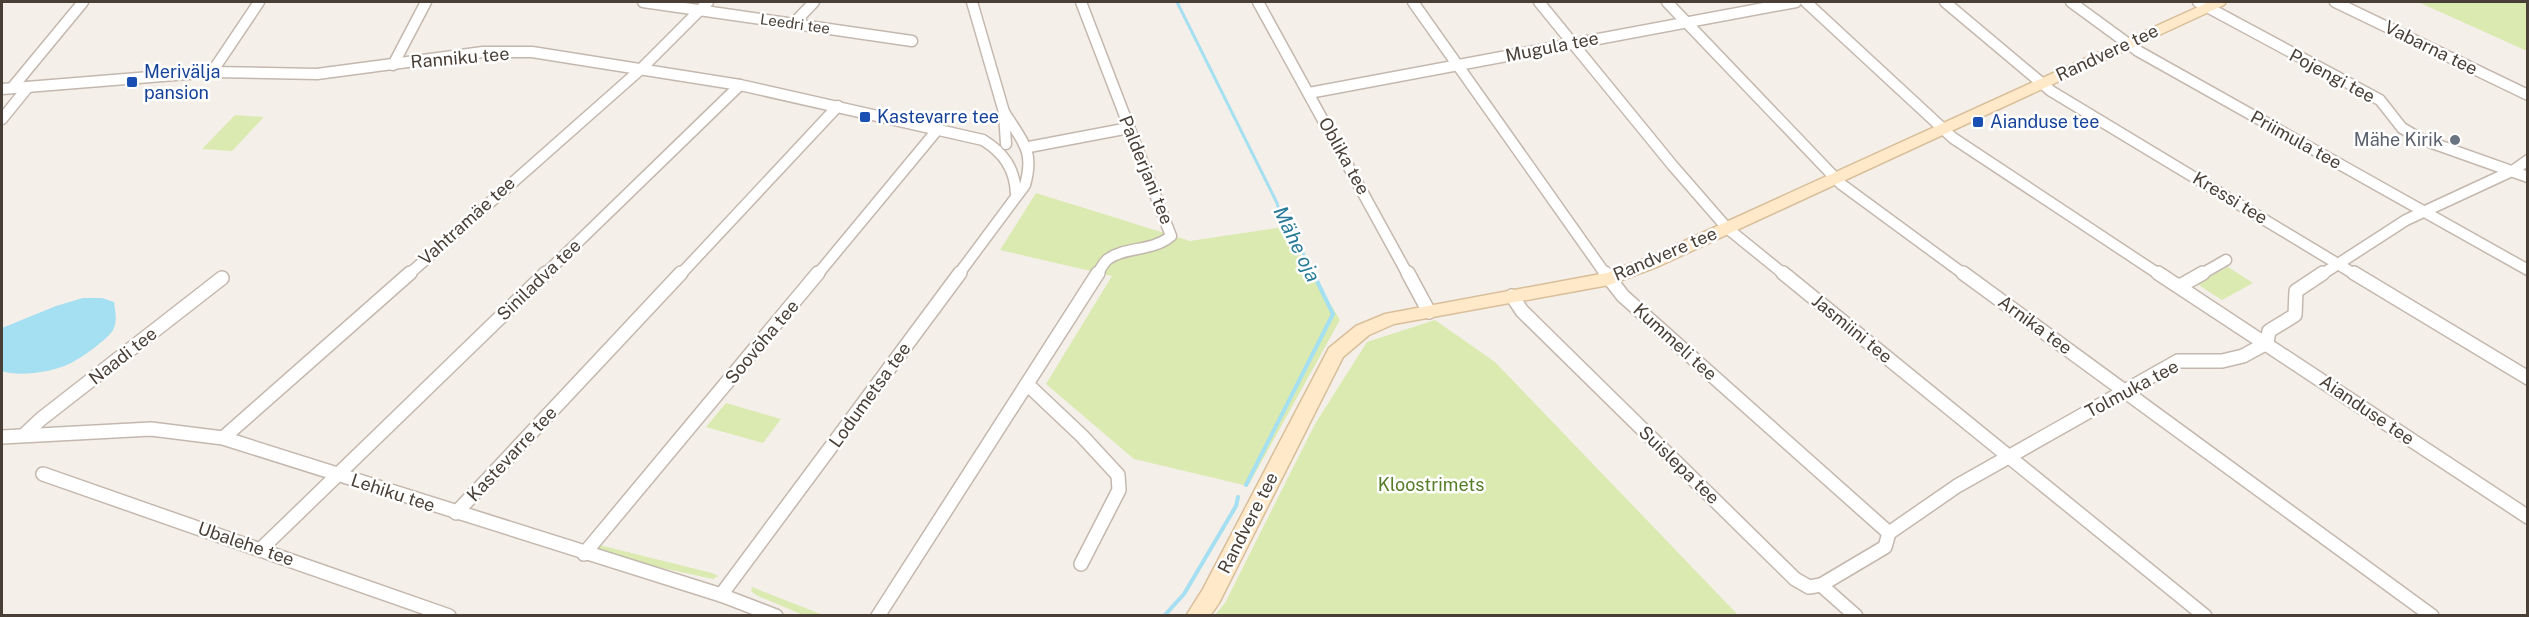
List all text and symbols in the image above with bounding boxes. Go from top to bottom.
street label: Leedri tee [759,10,831,37]
street label: Vabarna tee [2381,16,2481,79]
street label: Randvere tee [2052,20,2161,85]
street label: Mugula tee [1503,27,1600,66]
street label: Ranniku tee [410,43,510,72]
street label: Pojengi tee [2286,44,2379,107]
place label: Merivälja pansion [144,61,220,103]
marker: Merivälja pansion [125,75,139,89]
place label: Kastevarre tee [877,106,999,127]
street label: Priimula tee [2247,106,2345,173]
marker: Kastevarre tee [858,110,872,124]
place label: Aianduse tee [1990,111,2099,132]
street label: Palderjani tee [1115,112,1178,227]
street label: Oblika tee [1315,113,1374,198]
marker: Aianduse tee [1971,115,1985,129]
place label: Mähe Kirik [2354,129,2443,150]
marker: Mähe Kirik [2448,133,2462,147]
street label: Kressi tee [2189,167,2271,228]
street label: Vahtramäe tee [414,172,519,269]
water label: Mähe oja [1268,202,1326,286]
street label: Randvere tee [1610,222,1720,285]
street label: Siniladva tee [493,235,585,325]
street label: Jasmiini tee [1808,290,1897,367]
street label: Arnika tee [1994,291,2076,358]
street label: Soovõha tee [720,295,803,388]
street label: Kummeli tee [1629,299,1721,385]
street label: Naadi tee [85,323,161,389]
street label: Lodumetsa tee [825,338,915,451]
street label: Tolmuka tee [2082,355,2182,422]
street label: Aianduse tee [2316,370,2419,449]
street label: Kastevarre tee [462,402,561,505]
street label: Suislepa tee [1635,421,1724,508]
street label: Lehiku tee [349,469,438,516]
street label: Randvere tee [1213,469,1282,577]
park label: Kloostrimets [1378,474,1484,495]
street label: Ubalehe tee [195,517,297,570]

